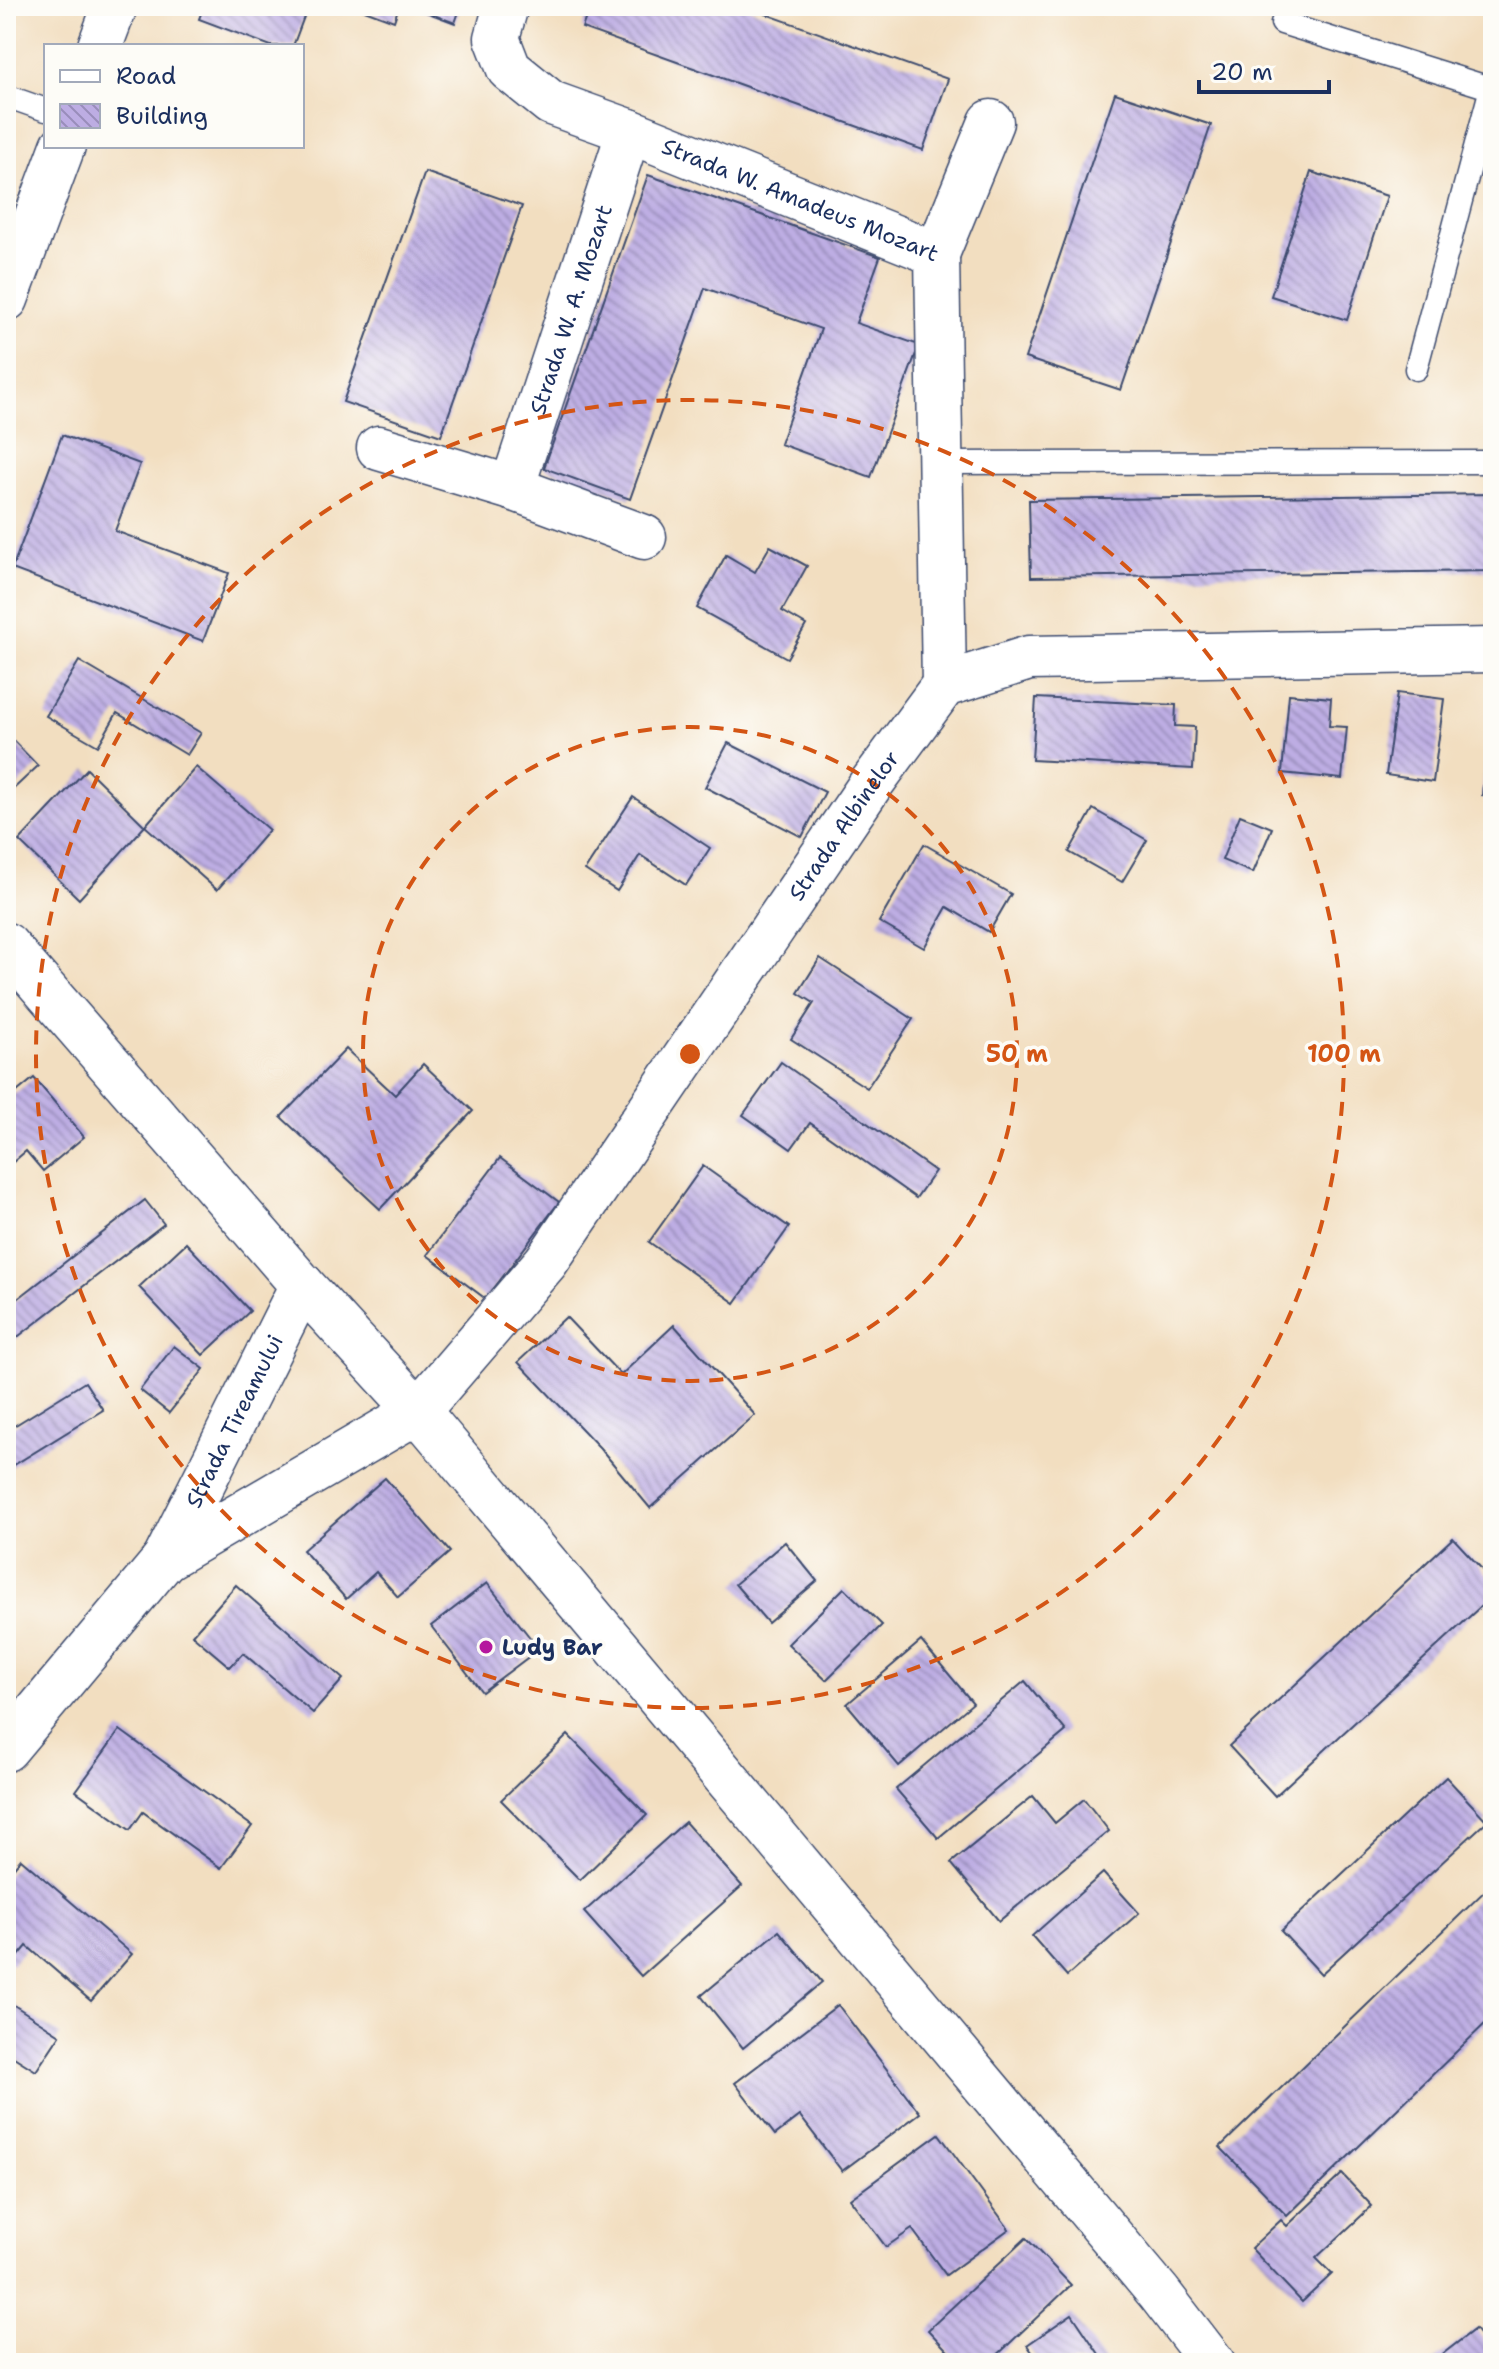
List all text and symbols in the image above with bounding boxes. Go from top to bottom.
legend [44,44,304,148]
scale bar [1199,44,1329,94]
text: 20 m [1211,56,1273,88]
text: Road [116,60,176,92]
text: Building [116,100,208,132]
street label: Strada W. Amadeus Mozart [658,132,943,268]
street label: Strada W. A. Mozart [523,201,619,418]
street label: Strada Albinelor [782,745,906,906]
text: 50 m [986,1038,1048,1070]
text: 100 m [1307,1038,1381,1070]
centre of rings [676,1040,704,1068]
street label: Strada Tireamului [179,1330,290,1513]
place label: Ludy Bar [502,1633,603,1662]
marker: Ludy Bar [477,1638,495,1656]

